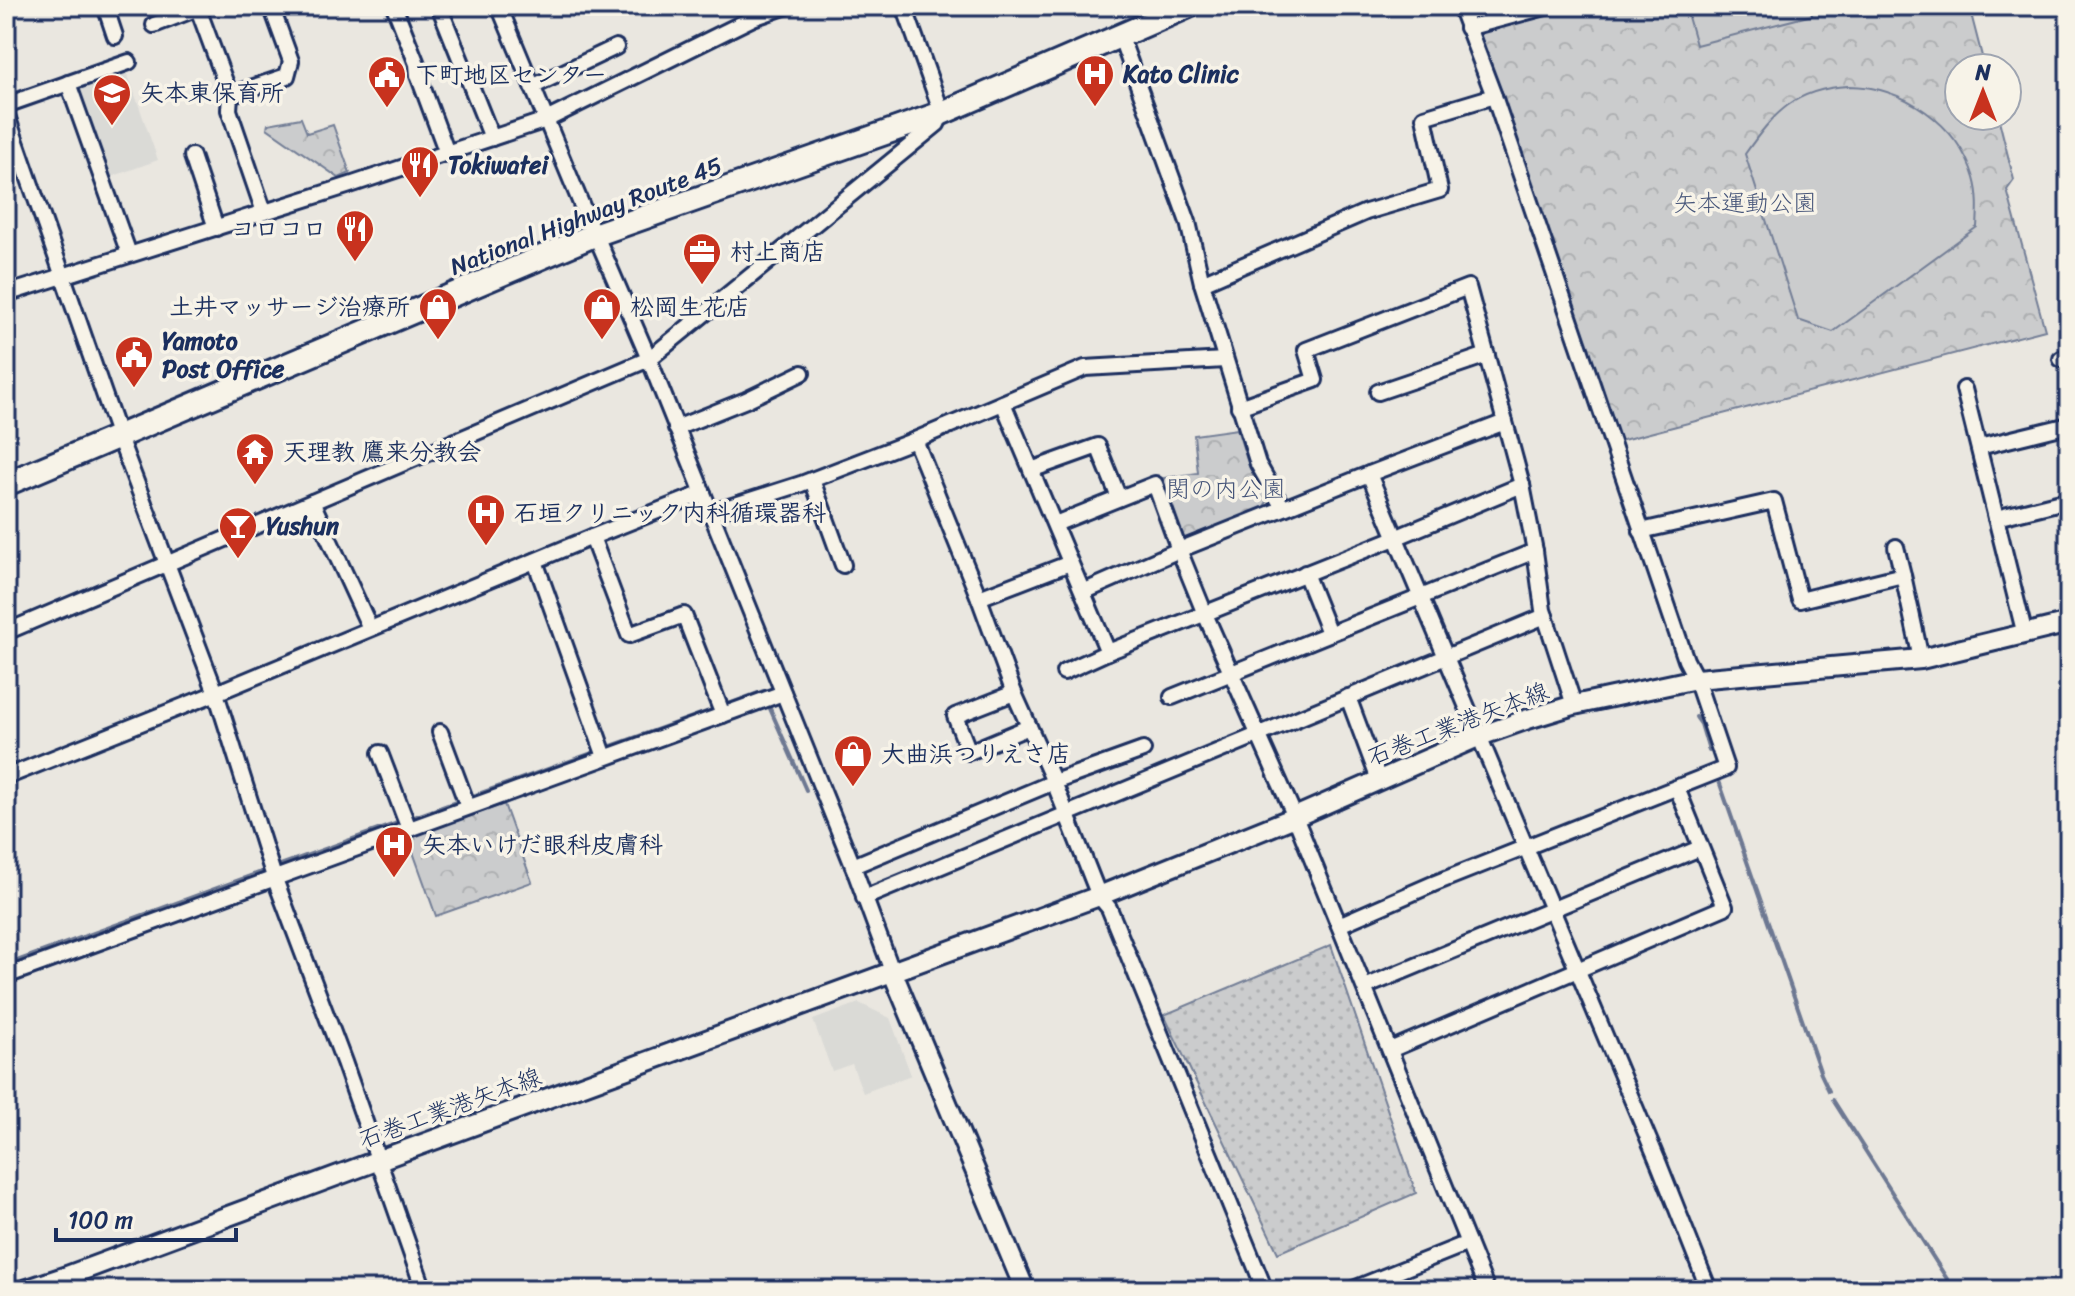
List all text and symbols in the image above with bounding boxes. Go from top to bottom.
north arrow [1943,52,2023,132]
hospital icon: Kato Clinic [1074,53,1116,108]
place label: Kato Clinic [1122,53,1240,95]
text: N [1974,53,1991,92]
public building icon: 下町地区センター [366,54,408,109]
place label: 下町地区センター [415,54,607,96]
school or university icon: 矢本東保育所 [91,72,133,127]
place label: 矢本東保育所 [140,72,284,114]
restaurant icon: Tokiwatei [399,144,441,199]
place label: Tokiwatei [448,144,549,186]
street label: National Highway Route 45 [444,145,728,287]
park label: 矢本運動公園 [1673,182,1817,224]
place label: コロコロ [231,208,327,250]
restaurant icon: コロコロ [334,208,376,263]
office icon: 村上商店 [681,231,723,286]
place label: 村上商店 [730,231,826,273]
place label: 土井マッサージ治療所 [170,286,410,328]
shop icon: 土井マッサージ治療所 [417,286,459,341]
shop icon: 松岡生花店 [581,286,623,341]
place label: 松岡生花店 [630,286,750,328]
place label: Yamoto Post Office [162,320,285,390]
public building icon: Yamoto Post Office [113,334,155,389]
temple icon: 天理教 鷹来分教会 [234,431,276,486]
place label: 天理教 鷹来分教会 [283,431,481,473]
park label: 関の内公園 [1166,468,1286,510]
hospital icon: 石垣クリニック内科循環器科 [465,492,507,547]
place label: 石垣クリニック内科循環器科 [514,492,826,534]
bar icon: Yushun [217,505,259,560]
place label: Yushun [266,505,339,547]
street label: 石巻工業港矢本線 [1361,670,1555,778]
shop icon: 大曲浜つりえさ店 [832,733,874,788]
place label: 大曲浜つりえさ店 [881,733,1071,775]
hospital icon: 矢本いけだ眼科皮膚科 [373,824,415,879]
place label: 矢本いけだ眼科皮膚科 [422,824,663,866]
street label: 石巻工業港矢本線 [353,1055,547,1161]
scale bar [56,1192,236,1242]
text: 100 m [68,1199,133,1241]

